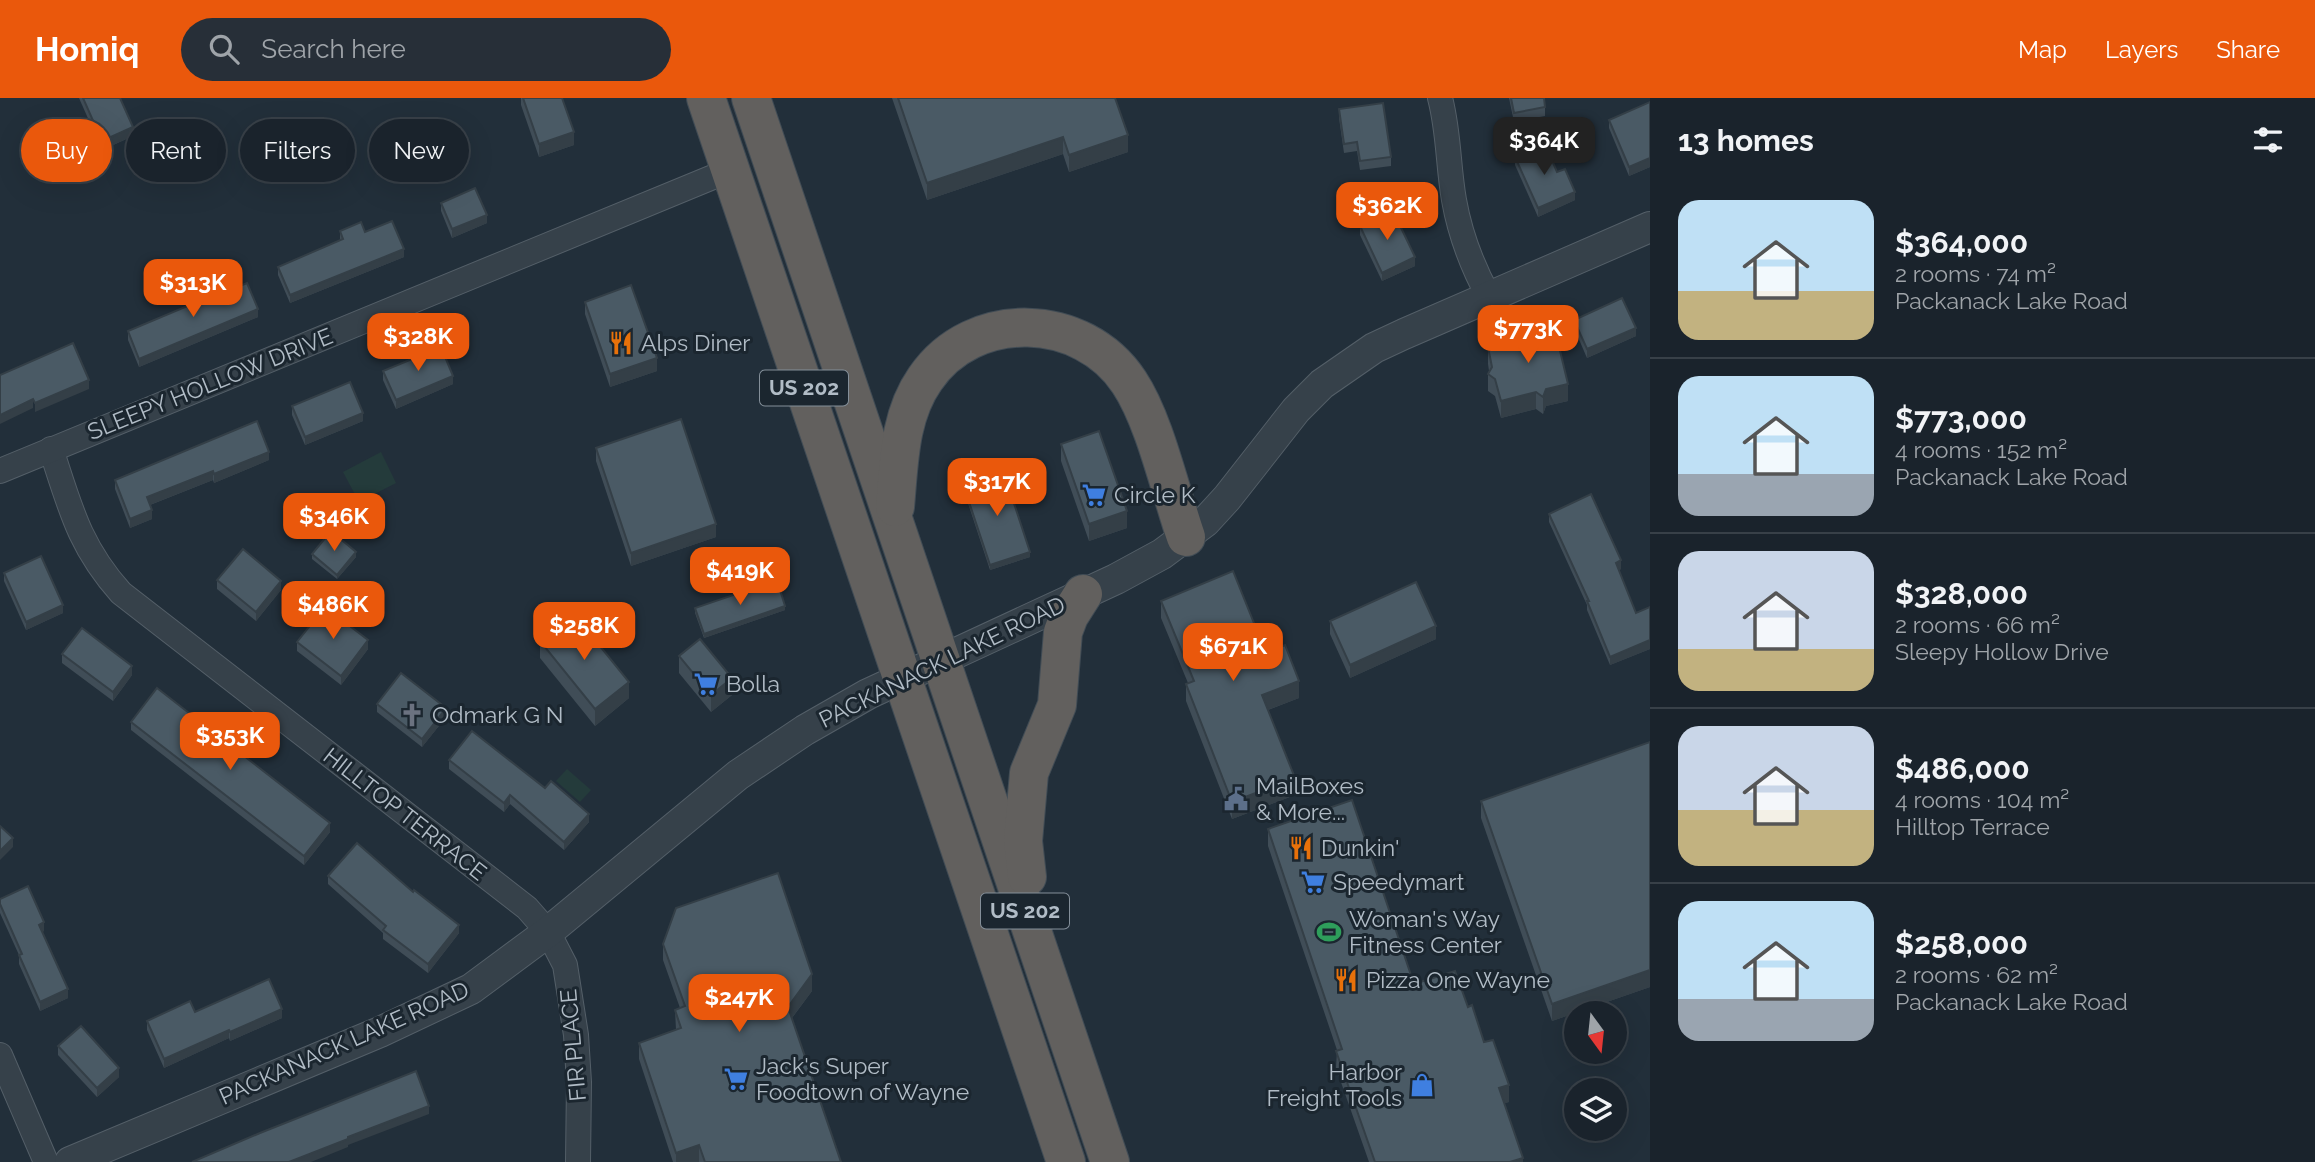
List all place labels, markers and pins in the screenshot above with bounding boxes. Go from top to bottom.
pin: $364K [1495,118,1593,177]
pin: $362K [1338,183,1436,242]
pin: $313K [144,260,242,319]
pin: $773K [1479,306,1577,365]
pin: $328K [369,314,467,373]
restaurant icon: Alps Diner [607,329,635,357]
place label: Alps Diner [641,329,750,356]
pin: $317K [948,458,1046,518]
supermarket icon: Circle K [1080,481,1108,509]
place label: Circle K [1114,481,1196,508]
pin: $346K [285,494,383,553]
pin: $419K [691,547,789,607]
pin: $486K [284,582,382,641]
pin: $258K [535,602,633,662]
pin: $671K [1184,624,1282,683]
supermarket icon: Bolla [692,670,720,698]
place label: Bolla [726,670,780,697]
church icon: Odmark G N [398,701,426,729]
place label: Odmark G N [432,701,563,728]
pin: $353K [181,712,279,772]
place label: MailBoxes & More... [1256,772,1364,825]
public building icon: MailBoxes & More... [1222,785,1250,813]
restaurant icon: Dunkin' [1287,834,1315,862]
place label: Dunkin' [1321,834,1399,861]
supermarket icon: Speedymart [1299,868,1327,896]
place label: Speedymart [1333,868,1465,895]
place label: Woman's Way Fitness Center [1349,905,1502,958]
sports icon: Woman's Way Fitness Center [1315,918,1343,946]
restaurant icon: Pizza One Wayne [1332,966,1360,994]
place label: Pizza One Wayne [1366,966,1550,993]
pin: $247K [690,974,788,1034]
place label: Jack's Super Foodtown of Wayne [756,1052,969,1105]
place label: Harbor Freight Tools [1267,1058,1402,1111]
supermarket icon: Jack's Super Foodtown of Wayne [722,1065,750,1093]
shop icon: Harbor Freight Tools [1408,1071,1436,1099]

